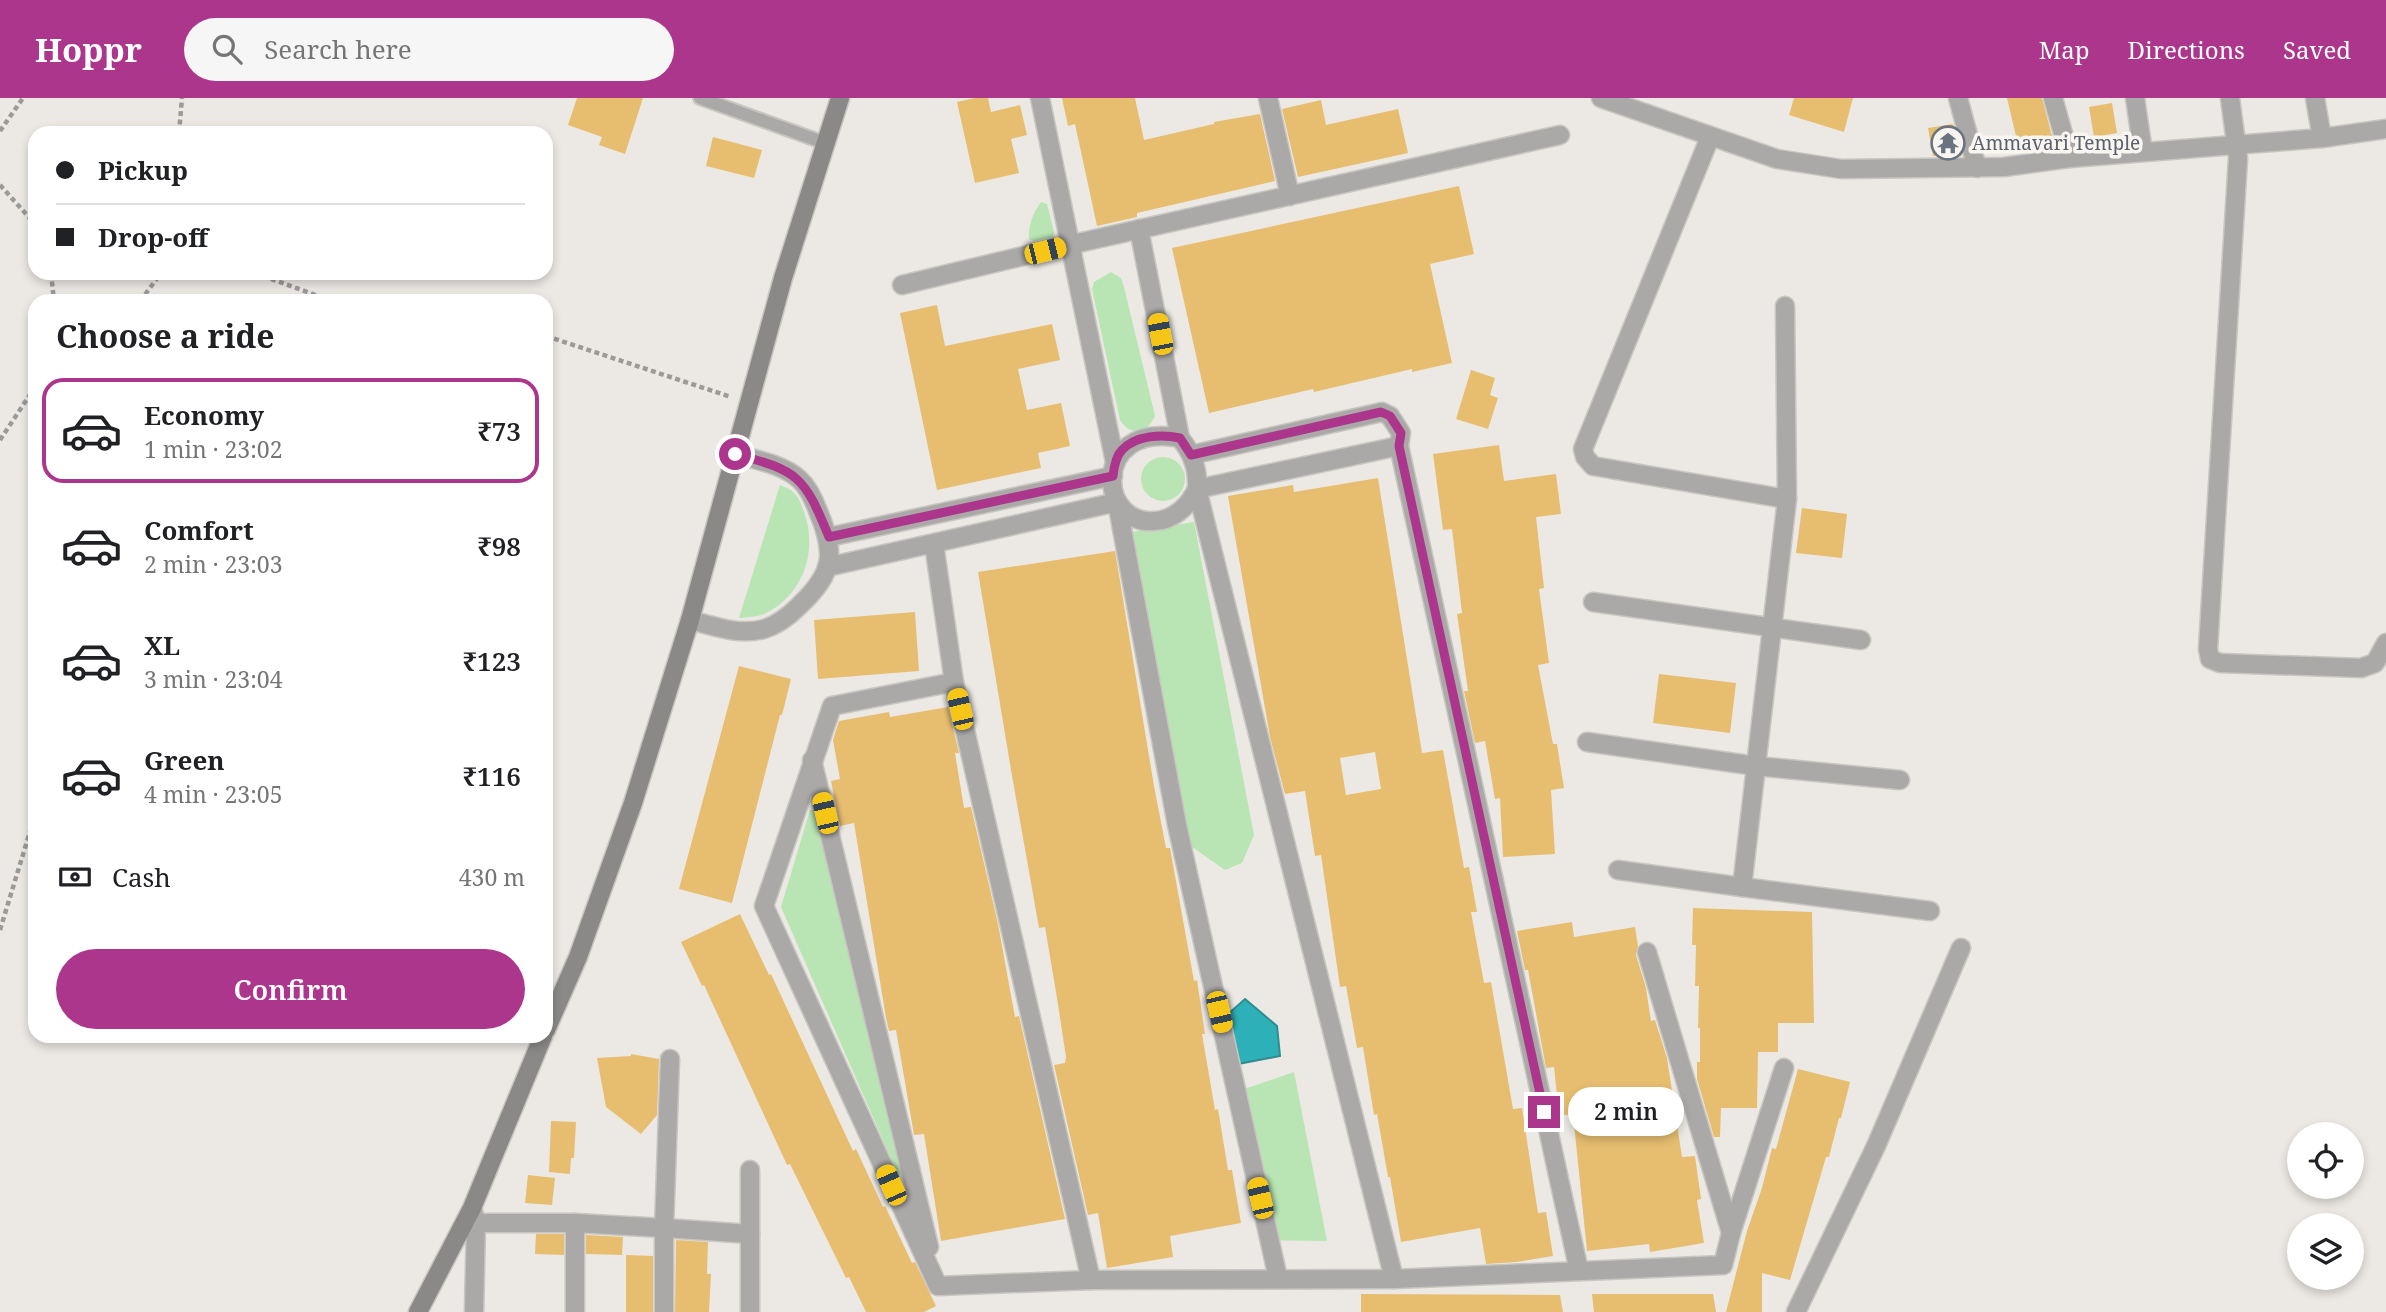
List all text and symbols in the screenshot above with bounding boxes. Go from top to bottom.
search box [184,18,674,81]
text: Hoppr [35,27,142,72]
icon: search [208,30,246,68]
text: Search here [264,31,412,67]
text: Map [2039,33,2090,66]
text: Directions [2128,33,2245,66]
text: Saved [2283,33,2351,66]
temple icon: Ammavari Temple [1929,124,1967,162]
place label: Ammavari Temple [1972,130,2140,156]
text: Pickup [98,152,188,188]
text: Drop-off [98,219,208,255]
car [1023,236,1068,266]
car [1146,311,1175,357]
text: Choose a ride [56,314,275,357]
text: Economy [144,397,264,433]
icon: car [60,399,123,462]
text: ₹73 [477,413,521,449]
text: 1 min · 23:02 [144,433,282,465]
route start [719,438,751,470]
text: Comfort [144,512,254,548]
icon: car [60,514,123,577]
text: ₹98 [477,528,521,564]
text: 2 min · 23:03 [144,548,282,580]
text: XL [144,627,180,663]
icon: car [60,629,123,692]
text: ₹123 [463,643,521,679]
text: 3 min · 23:04 [144,663,282,695]
car [946,686,975,732]
text: Green [144,742,225,778]
icon: car [60,744,123,807]
text: ₹116 [463,758,521,794]
text: 4 min · 23:05 [144,778,282,810]
car [811,790,840,836]
icon: cash [56,858,94,896]
text: Cash [112,859,171,895]
text: 430 m [459,861,525,893]
button: Confirm [56,949,525,1029]
car [1205,989,1234,1035]
callout: 2 min [1568,1088,1684,1136]
text: 2 min [1594,1095,1658,1127]
route end [1528,1096,1560,1128]
map controls [2287,1122,2364,1290]
button: locate [2287,1122,2364,1199]
car [873,1162,910,1208]
car [1246,1175,1275,1221]
button: layers [2287,1213,2364,1290]

